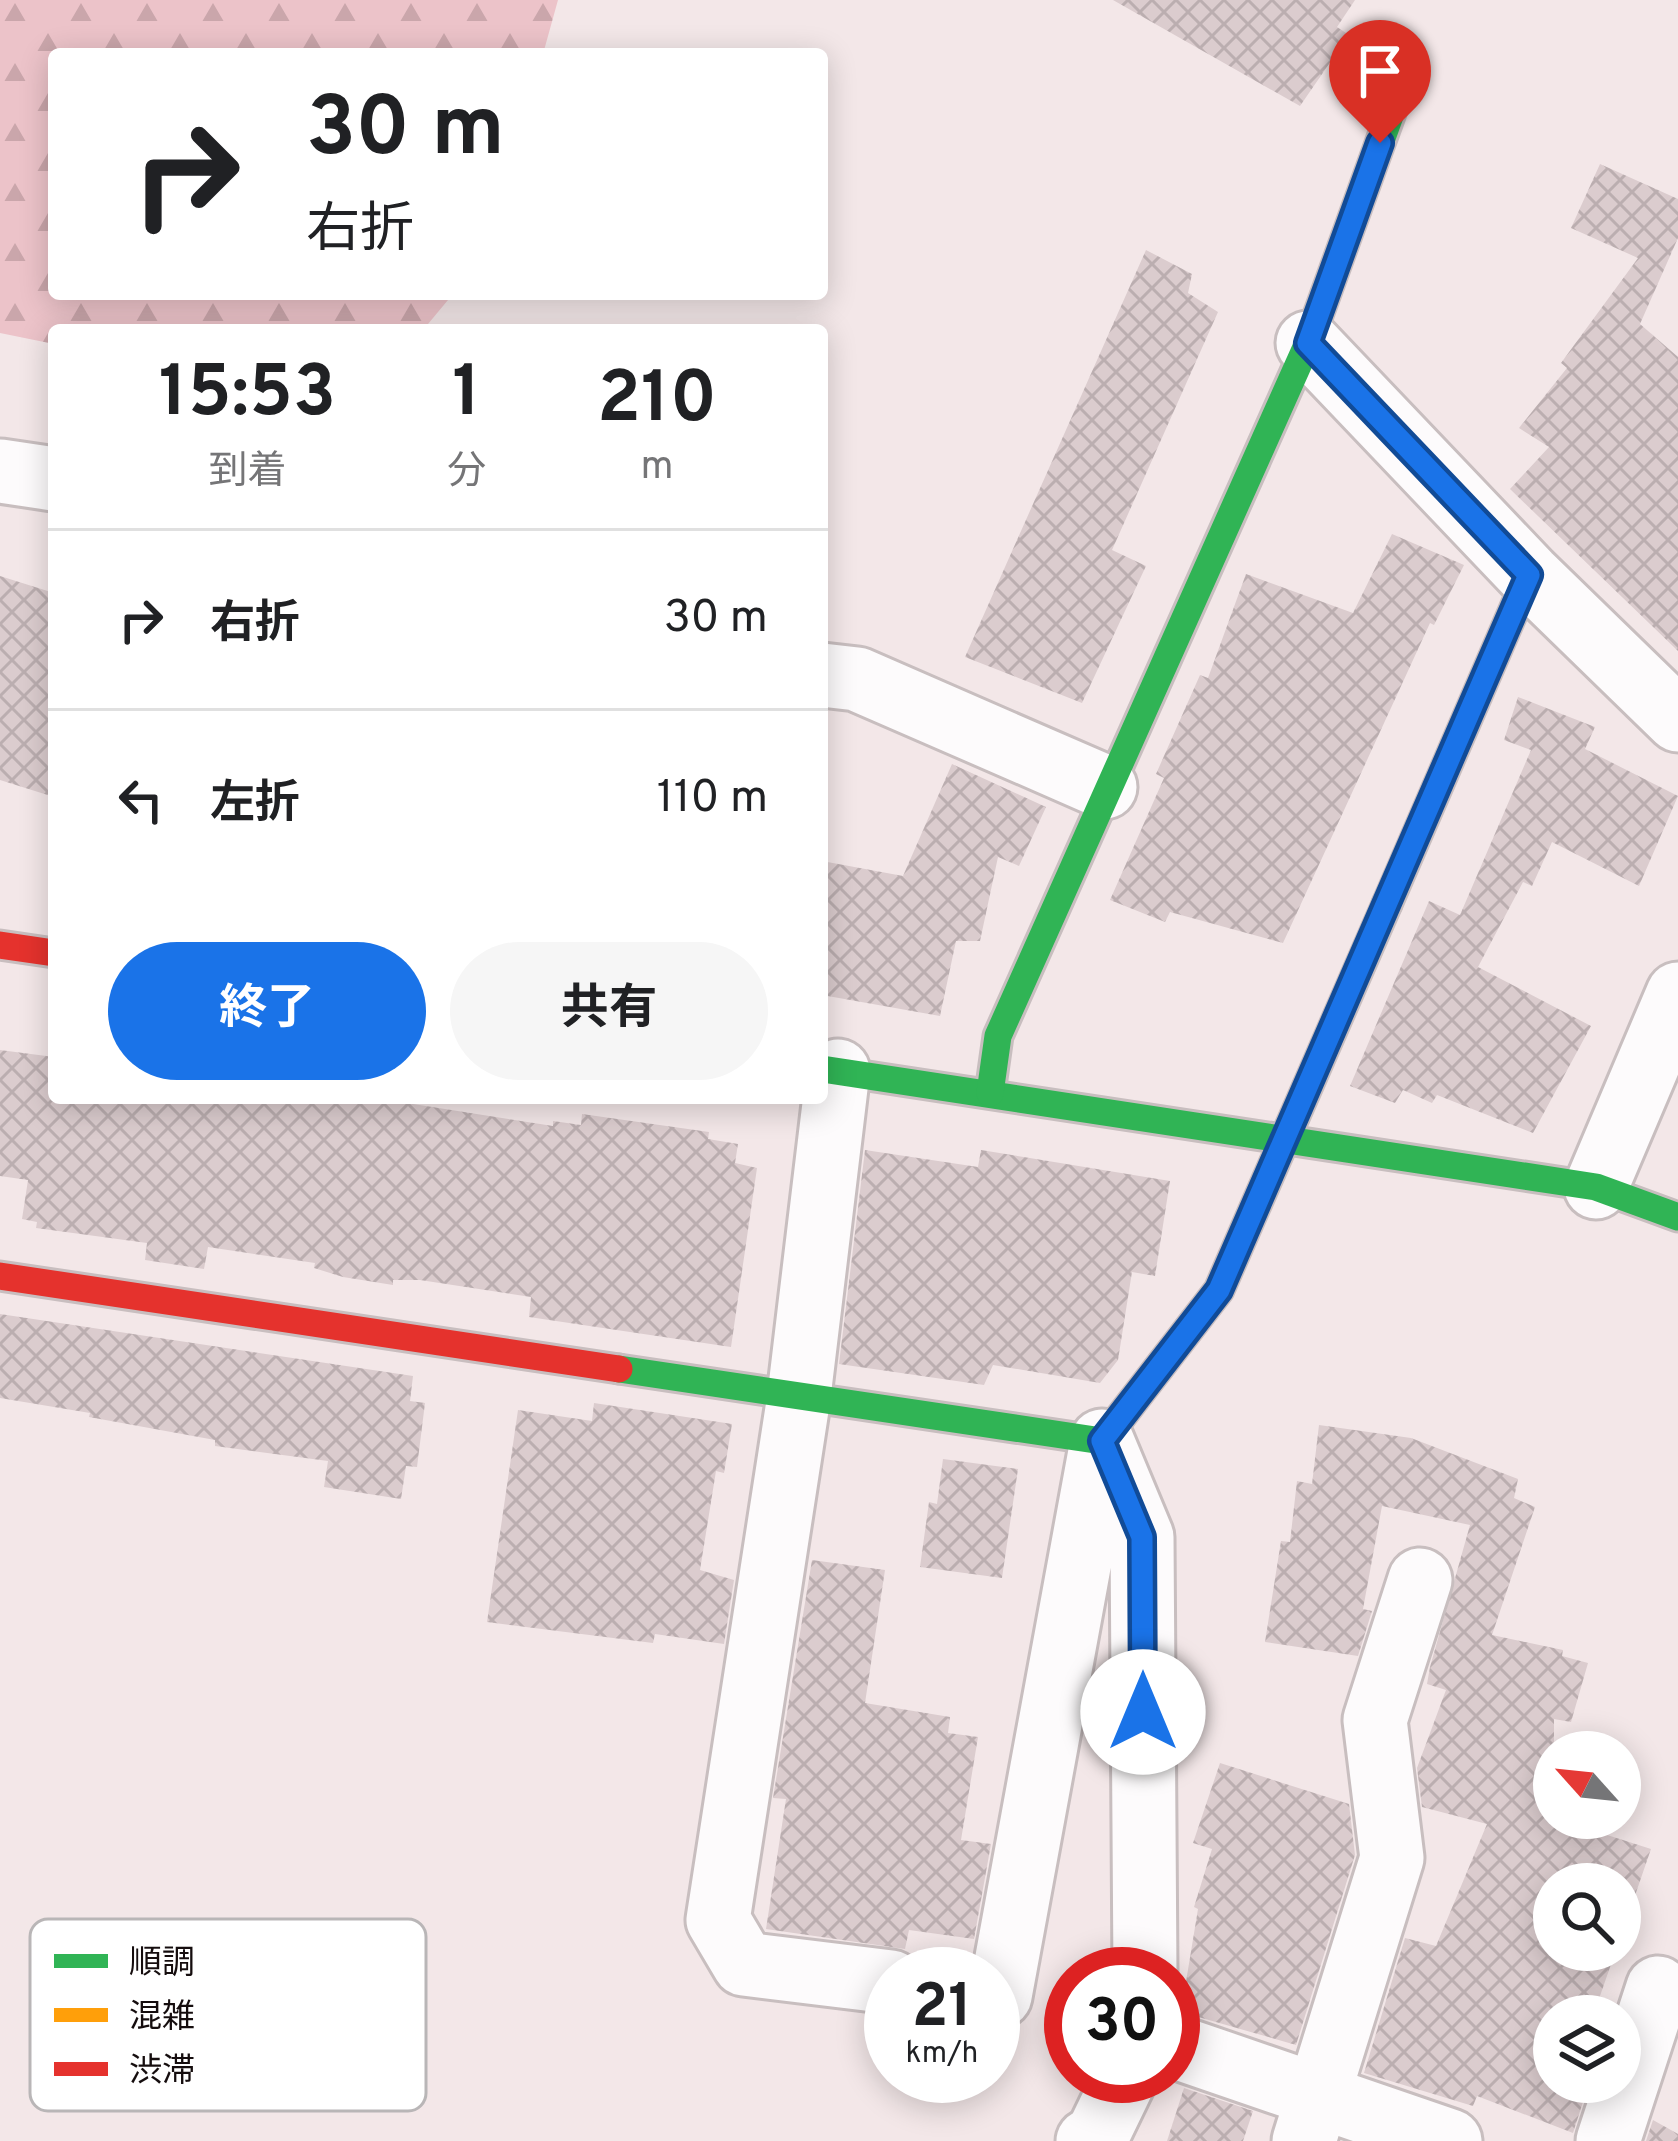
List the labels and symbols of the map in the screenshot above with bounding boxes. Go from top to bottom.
pin [1329,20,1431,143]
position arrow [1080,1649,1206,1775]
north arrow [1533,1731,1641,1839]
legend [30,1919,426,2111]
text: 順調 [129,1944,195,1986]
speed limit sign: 30 [1044,1947,1200,2103]
text: 混雑 [129,1998,195,2040]
text: 渋滞 [129,2052,195,2094]

